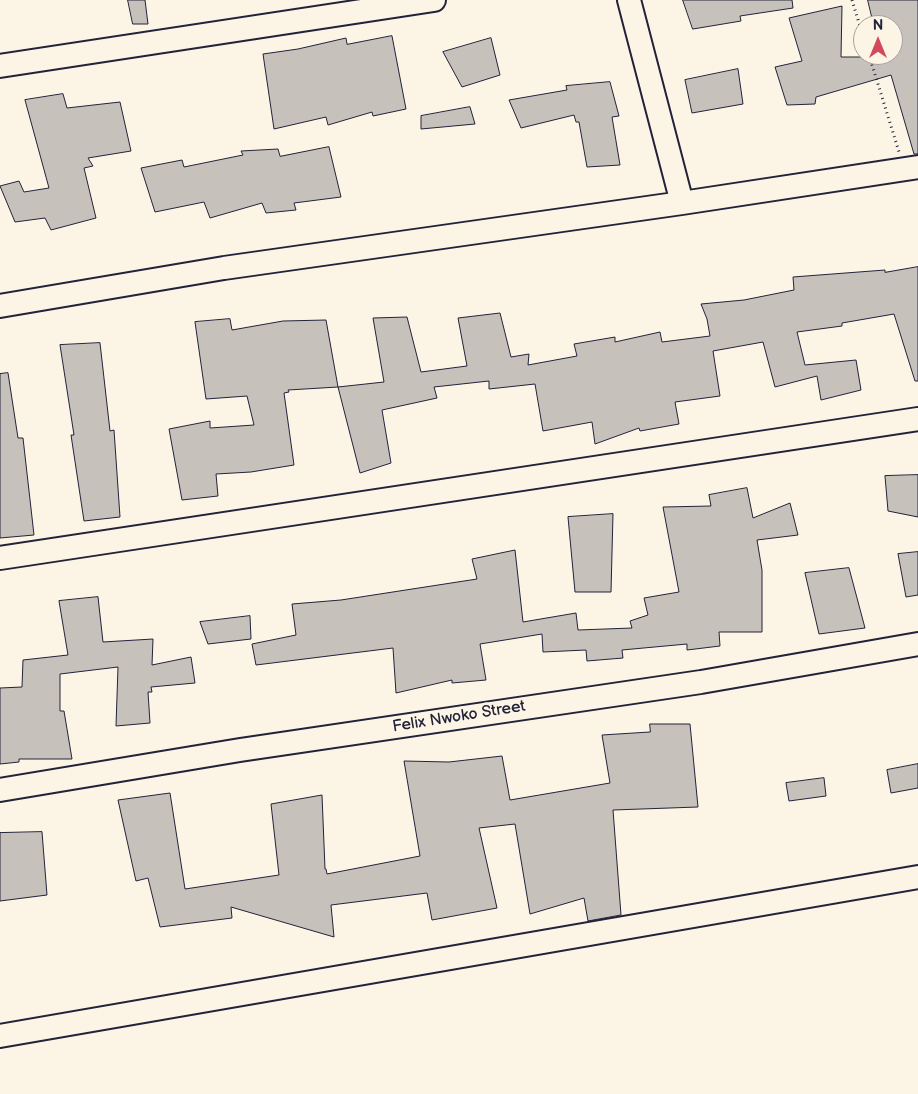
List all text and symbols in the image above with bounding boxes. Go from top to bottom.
north arrow [853,15,903,65]
text: N [873,17,883,34]
street label: Felix Nwoko Street [391,697,527,737]

